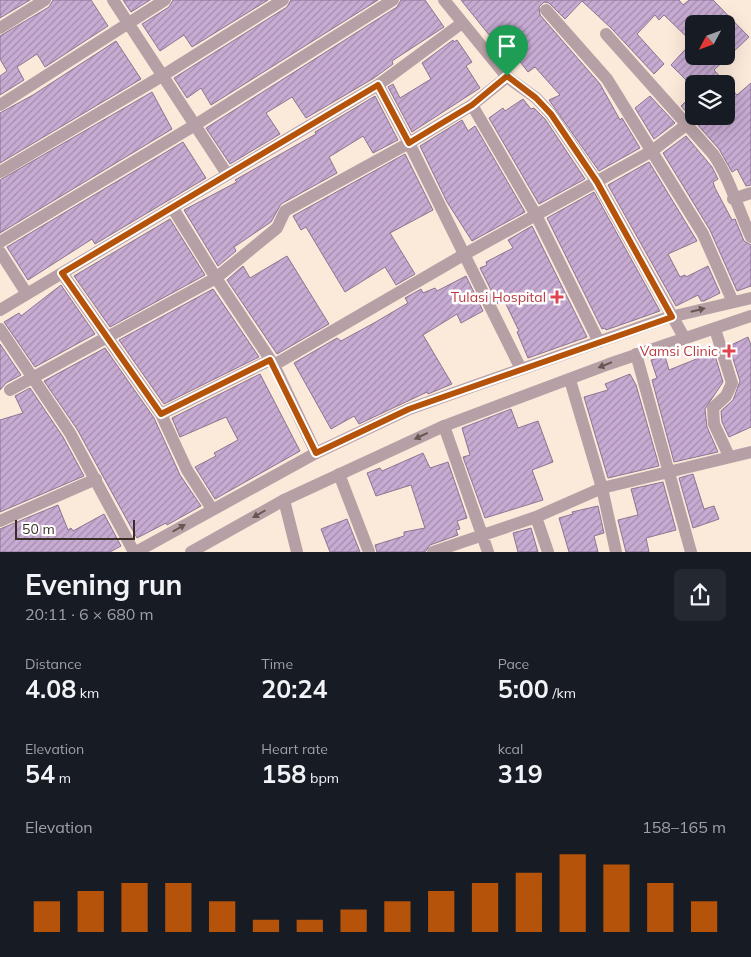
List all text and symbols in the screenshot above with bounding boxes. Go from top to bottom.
north arrow [685,15,735,65]
map controls [685,15,735,125]
pin [486,25,528,76]
icon: arrive [493,32,521,60]
button: layers [685,75,735,125]
place label: Tulasi Hospital [451,288,546,306]
marker: Tulasi Hospital [550,290,564,304]
one-way arrow [691,306,706,314]
place label: Vamsi Clinic [640,342,718,360]
marker: Vamsi Clinic [722,344,736,358]
one-way arrow [598,362,613,369]
one-way arrow [414,433,428,441]
one-way arrow [252,510,266,518]
scale bar [15,517,135,540]
text: 50 m [22,520,55,538]
one-way arrow [171,524,186,532]
text: Evening run [25,567,182,602]
button: share [674,569,726,621]
text: 20:11 · 6 × 680 m [25,604,154,624]
text: Distance [25,655,82,673]
text: Time [261,655,293,673]
text: Pace [498,655,529,673]
text: 4.08 [25,673,76,704]
text: 20:24 [261,673,328,704]
text: 5:00 [498,673,549,704]
text: km [76,684,99,702]
text: /km [549,684,576,702]
text: Elevation [25,740,84,758]
text: Heart rate [261,740,328,758]
text: kcal [498,740,523,758]
text: 54 [25,758,55,789]
text: 158 [261,758,306,789]
text: 319 [498,758,543,789]
text: m [55,769,71,787]
text: bpm [306,769,339,787]
text: Elevation [25,817,93,837]
text: 158–165 m [642,817,726,837]

